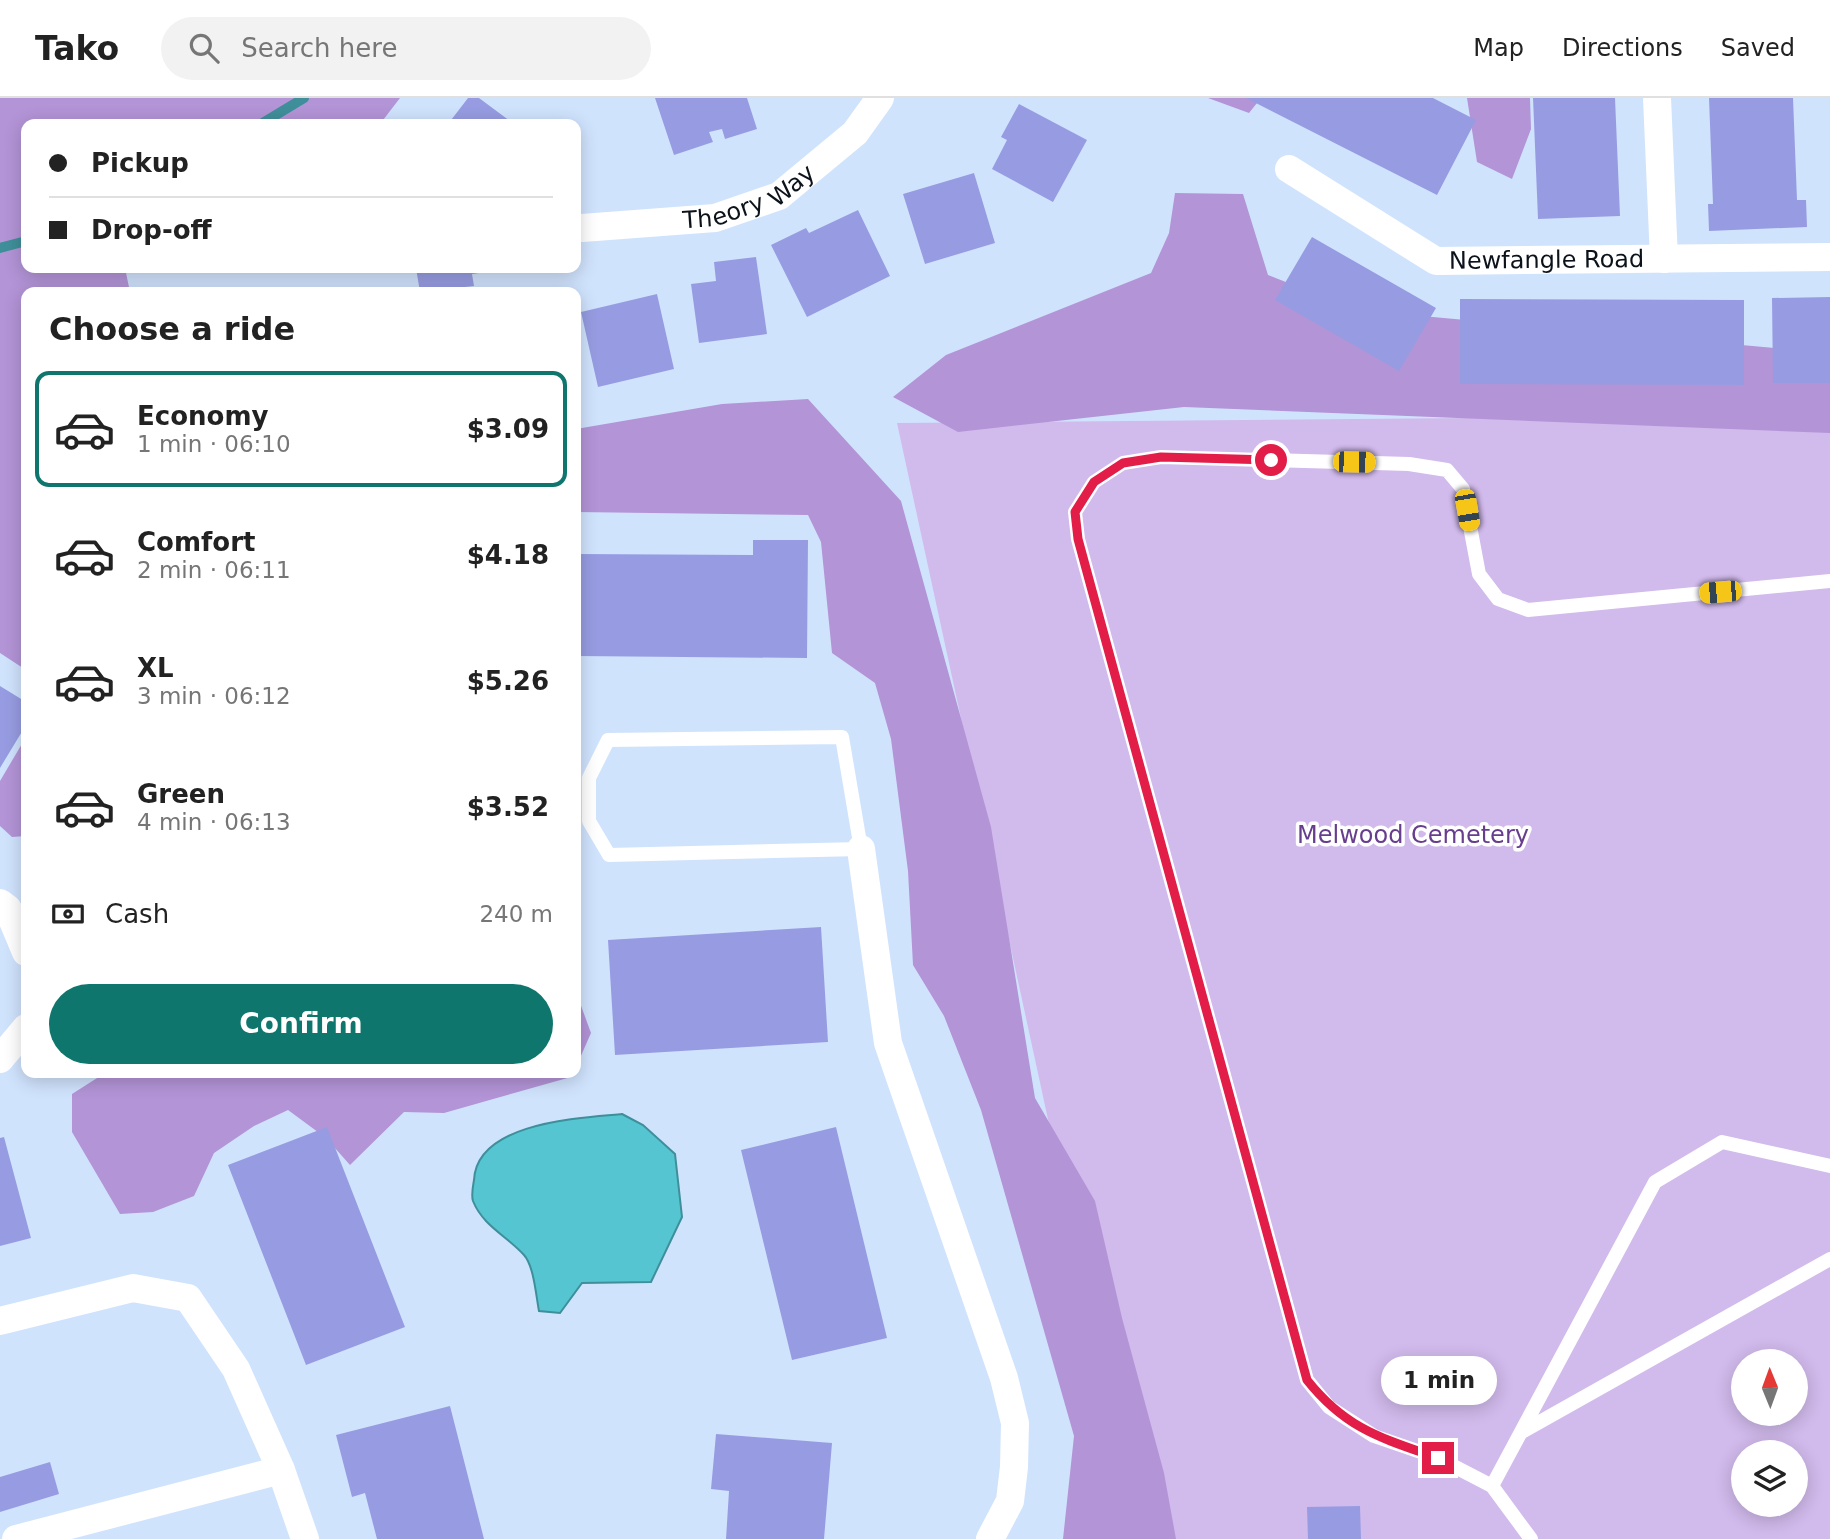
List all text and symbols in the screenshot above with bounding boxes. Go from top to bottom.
search box [161,17,651,80]
text: Tako [35,29,119,68]
icon: search [185,29,223,67]
text: Search here [241,33,397,63]
text: Map [1473,34,1524,62]
text: Directions [1562,34,1683,62]
text: Saved [1721,34,1795,62]
text: Pickup [91,148,189,178]
street label: Theory Way [681,158,820,234]
text: Drop-off [91,215,212,245]
street label: Newfangle Road [1449,245,1644,275]
text: Choose a ride [49,310,295,348]
icon: car [53,398,116,461]
text: Economy [137,401,268,431]
text: $3.09 [467,414,549,444]
text: 1 min · 06:10 [137,431,291,457]
route start [1255,444,1287,476]
car [1333,451,1376,473]
car [1454,487,1481,533]
icon: car [53,524,116,587]
text: Comfort [137,527,255,557]
text: $4.18 [467,540,549,570]
text: 2 min · 06:11 [137,557,291,583]
car [1699,580,1742,604]
icon: car [53,650,116,713]
text: XL [137,653,174,683]
text: $5.26 [467,666,549,696]
text: 3 min · 06:12 [137,683,291,709]
icon: car [53,776,116,839]
text: Green [137,779,225,809]
text: $3.52 [467,792,549,822]
text: 4 min · 06:13 [137,809,291,835]
park label: Melwood Cemetery [1297,821,1529,849]
icon: cash [49,895,87,933]
text: Cash [105,899,169,929]
text: 240 m [479,901,553,927]
button: Confirm [49,984,553,1064]
north arrow [1731,1349,1808,1426]
map controls [1731,1349,1808,1517]
callout: 1 min [1380,1356,1496,1406]
text: 1 min [1403,1367,1475,1393]
button: layers [1731,1440,1808,1517]
route end [1422,1442,1454,1474]

